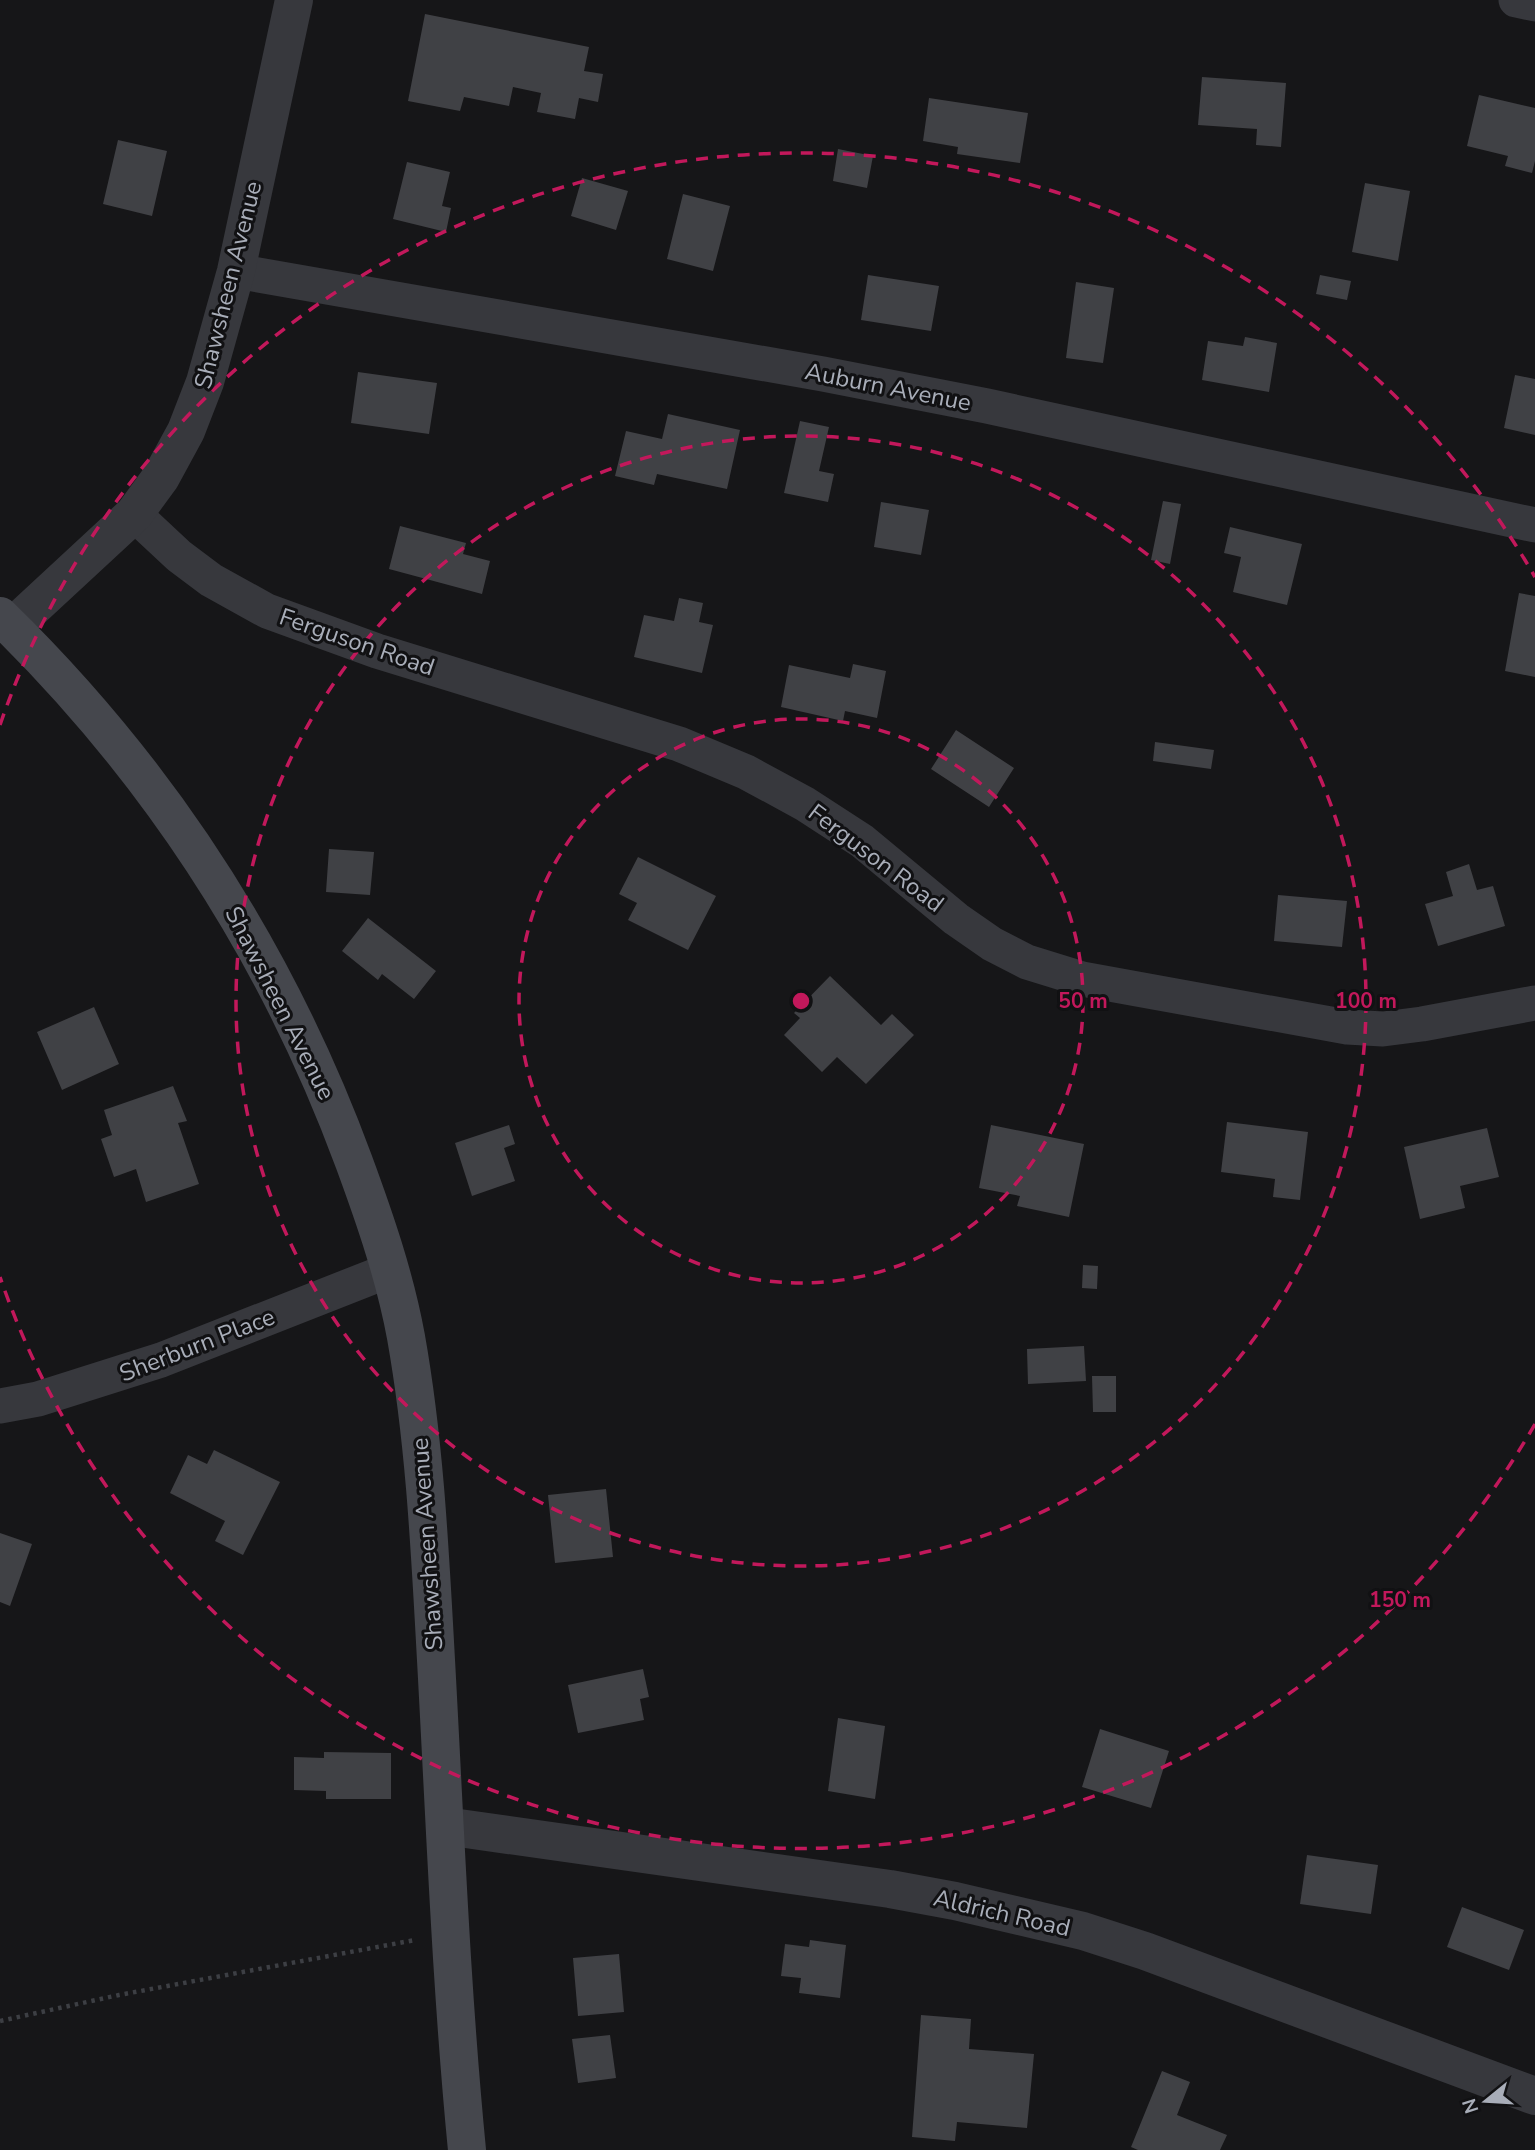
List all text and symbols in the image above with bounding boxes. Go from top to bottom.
street label: Shawsheen Avenue [187,178,269,392]
street label: Auburn Avenue [802,355,974,419]
street label: Ferguson Road [275,601,439,683]
street label: Ferguson Road [802,796,950,920]
street label: Shawsheen Avenue [217,901,343,1105]
text: 50 m [1058,987,1108,1015]
text: 100 m [1335,987,1397,1015]
centre of rings [789,989,813,1013]
street label: Sherburn Place [115,1301,279,1389]
street label: Shawsheen Avenue [404,1437,450,1651]
text: 150 m [1369,1586,1431,1614]
street label: Aldrich Road [930,1882,1074,1944]
north arrow [1451,2066,1521,2136]
text: N [1456,2095,1485,2117]

